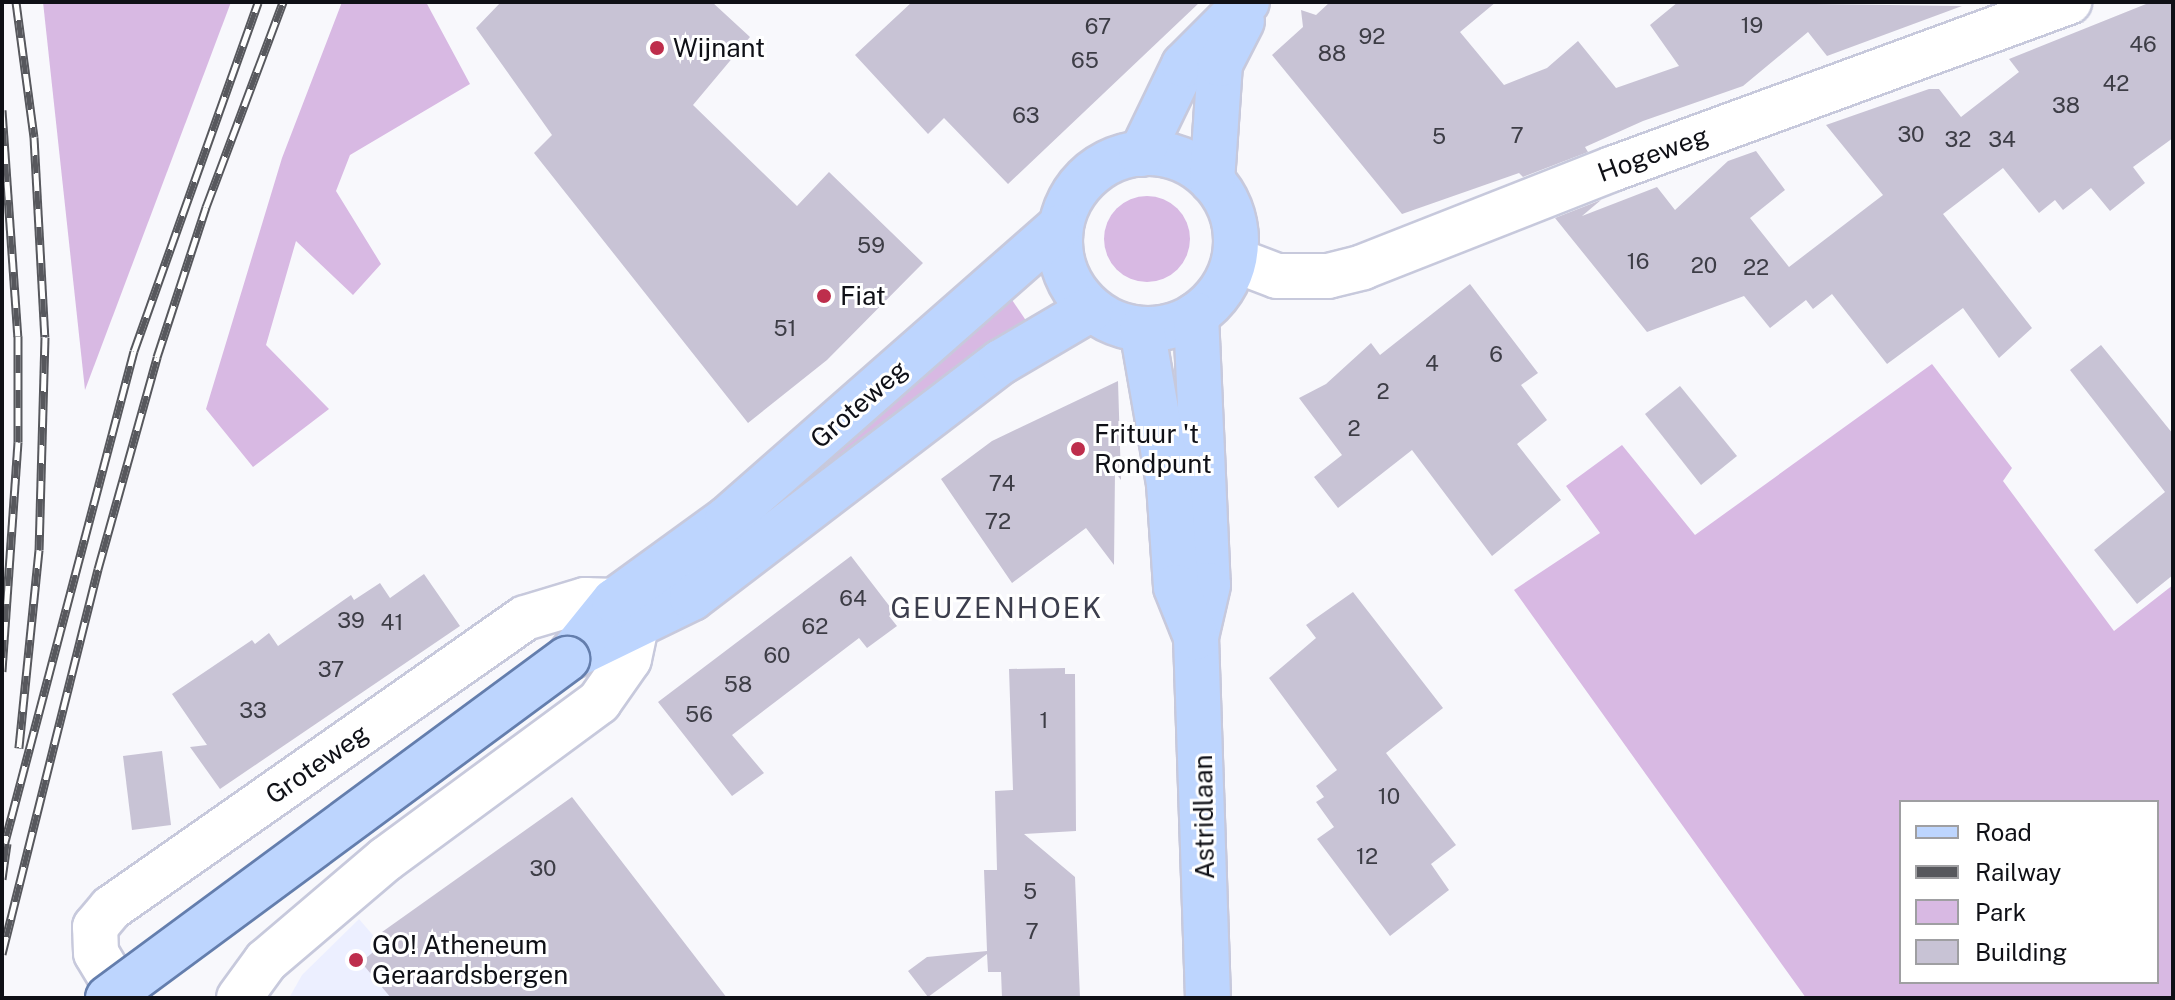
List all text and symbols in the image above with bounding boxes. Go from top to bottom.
house number: 19 [1741,13,1763,39]
house number: 67 [1085,14,1111,40]
house number: 92 [1359,24,1385,50]
place label: Wijnant [673,32,765,64]
house number: 46 [2129,32,2157,58]
marker: Wijnant [648,39,666,57]
house number: 88 [1318,41,1346,67]
house number: 65 [1071,48,1099,74]
house number: 42 [2103,71,2129,97]
house number: 38 [2052,93,2080,119]
house number: 63 [1012,103,1040,129]
street label: Hogeweg [1593,120,1713,188]
house number: 30 [1897,122,1925,148]
house number: 7 [1510,123,1524,149]
house number: 5 [1432,124,1446,150]
house number: 32 [1945,127,1971,153]
house number: 34 [1988,127,2016,153]
house number: 59 [857,233,885,259]
house number: 16 [1627,249,1649,275]
house number: 20 [1691,253,1717,279]
house number: 22 [1743,255,1769,281]
place label: Fiat [840,280,886,312]
marker: Fiat [815,287,833,305]
house number: 51 [773,316,797,342]
house number: 6 [1489,342,1503,368]
house number: 4 [1425,351,1439,377]
street label: Groteweg [804,353,914,455]
house number: 2 [1376,379,1390,405]
house number: 2 [1347,416,1361,442]
place label: Frituur 't Rondpunt [1094,418,1212,480]
marker: Frituur 't Rondpunt [1069,440,1087,458]
house number: 74 [989,471,1015,497]
house number: 72 [985,509,1011,535]
house number: 64 [839,586,867,612]
district label: GEUZENHOEK [891,591,1103,625]
house number: 39 [337,608,365,634]
house number: 41 [381,610,403,636]
house number: 62 [802,614,828,640]
house number: 60 [763,643,791,669]
house number: 37 [318,657,344,683]
house number: 58 [724,672,752,698]
house number: 33 [239,698,267,724]
house number: 56 [685,702,713,728]
house number: 1 [1040,708,1048,734]
street label: Groteweg [260,717,374,811]
street label: Astridlaan [1187,754,1221,880]
house number: 10 [1378,784,1400,810]
legend [1899,800,2159,984]
text: Road [1975,818,2032,846]
house number: 12 [1356,844,1378,870]
house number: 30 [529,856,557,882]
text: Railway [1975,858,2061,886]
house number: 5 [1023,879,1037,905]
text: Park [1975,898,2026,926]
house number: 7 [1025,919,1039,945]
place label: GO! Atheneum Geraardsbergen [372,929,568,990]
text: Building [1975,938,2067,966]
marker: GO! Atheneum Geraardsbergen [347,951,365,969]

